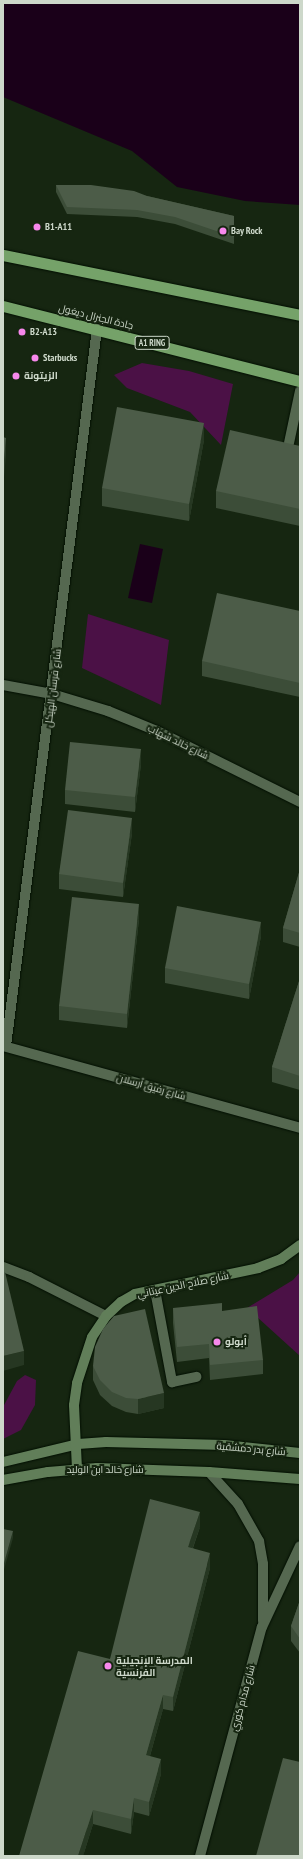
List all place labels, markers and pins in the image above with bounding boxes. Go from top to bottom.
place label: B1-A11 [45,221,72,233]
marker: B1-A11 [32,222,42,232]
place label: Bay Rock [231,225,263,237]
marker: Bay Rock [218,226,228,236]
place label: B2-A13 [30,326,57,338]
marker: B2-A13 [17,327,27,337]
place label: Starbucks [43,352,77,364]
marker: Starbucks [30,353,40,363]
place label: الزيتونة [24,370,58,382]
marker: الزيتونة [11,371,21,381]
place label: أبولو [225,1336,247,1348]
marker: أبولو [212,1337,222,1347]
place label: المدرسة الإنجيلية الفرنسية [116,1654,193,1678]
marker: المدرسة الإنجيلية الفرنسية [103,1661,113,1671]

